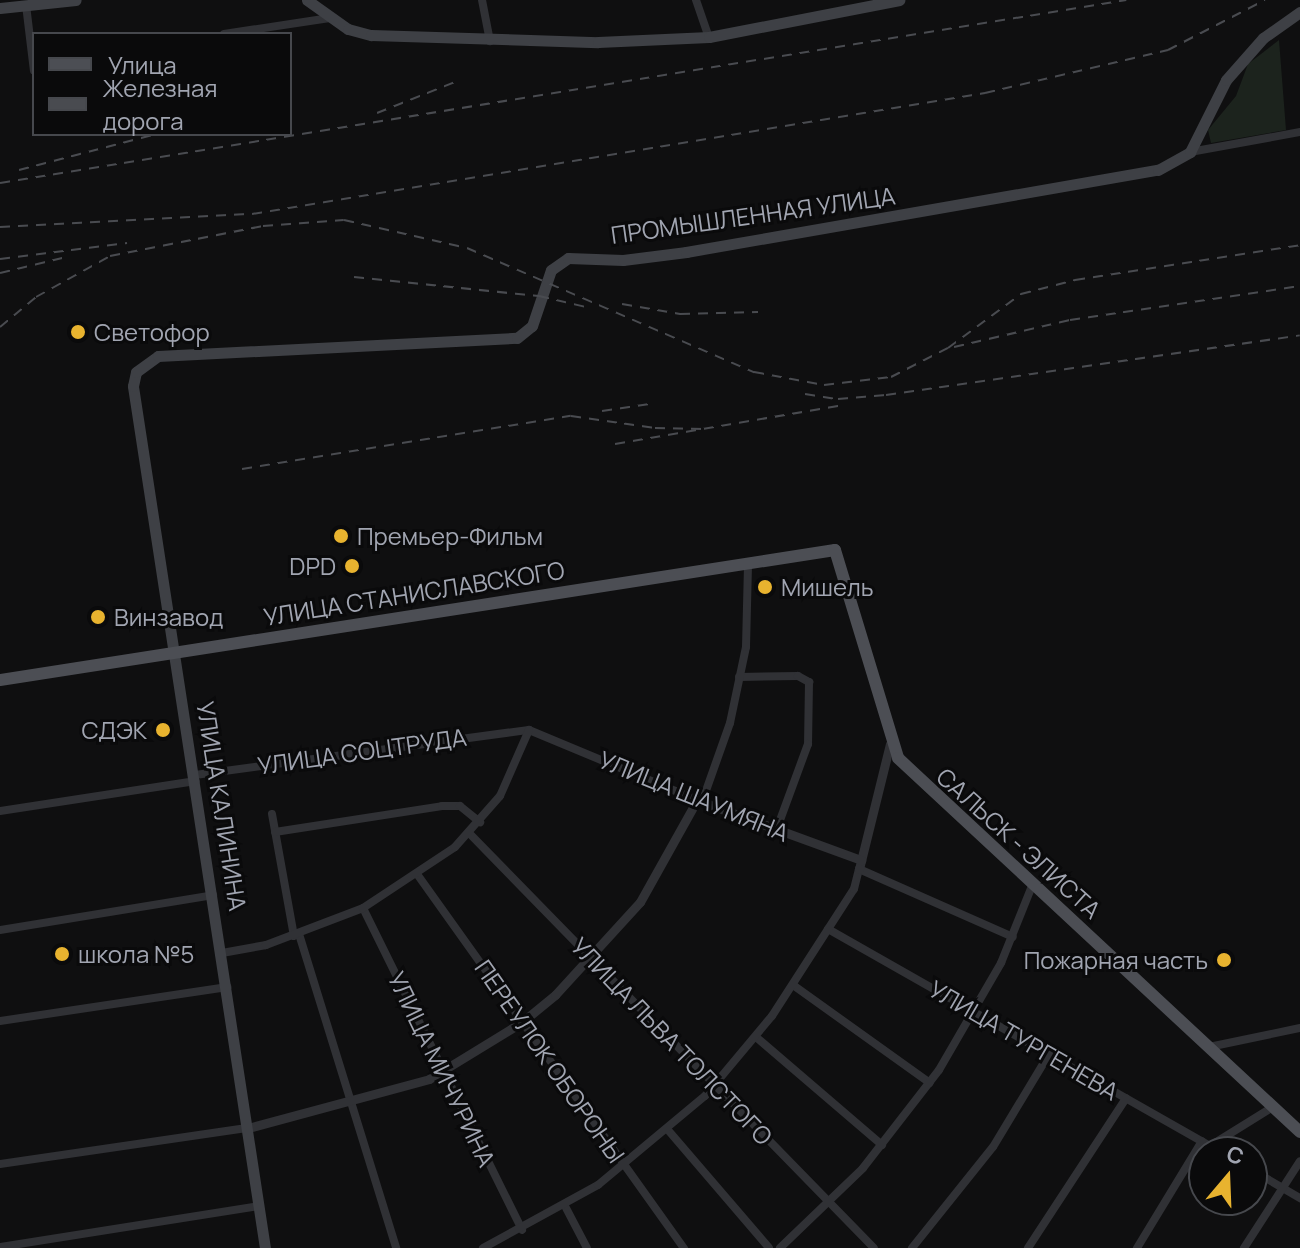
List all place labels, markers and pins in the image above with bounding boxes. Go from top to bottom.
place label: Светофор [94,318,210,346]
marker: Светофор [69,323,87,341]
place label: Премьер-Фильм [357,522,543,550]
marker: Премьер-Фильм [332,527,350,545]
place label: DPD [289,552,336,580]
marker: DPD [343,557,361,575]
place label: Мишель [781,573,874,601]
marker: Мишель [756,578,774,596]
place label: Винзавод [114,603,223,631]
marker: Винзавод [89,608,107,626]
place label: СДЭК [81,716,147,744]
marker: СДЭК [154,721,172,739]
place label: школа №5 [78,940,194,968]
marker: школа №5 [53,945,71,963]
place label: Пожарная часть [1024,946,1208,974]
marker: Пожарная часть [1215,951,1233,969]

